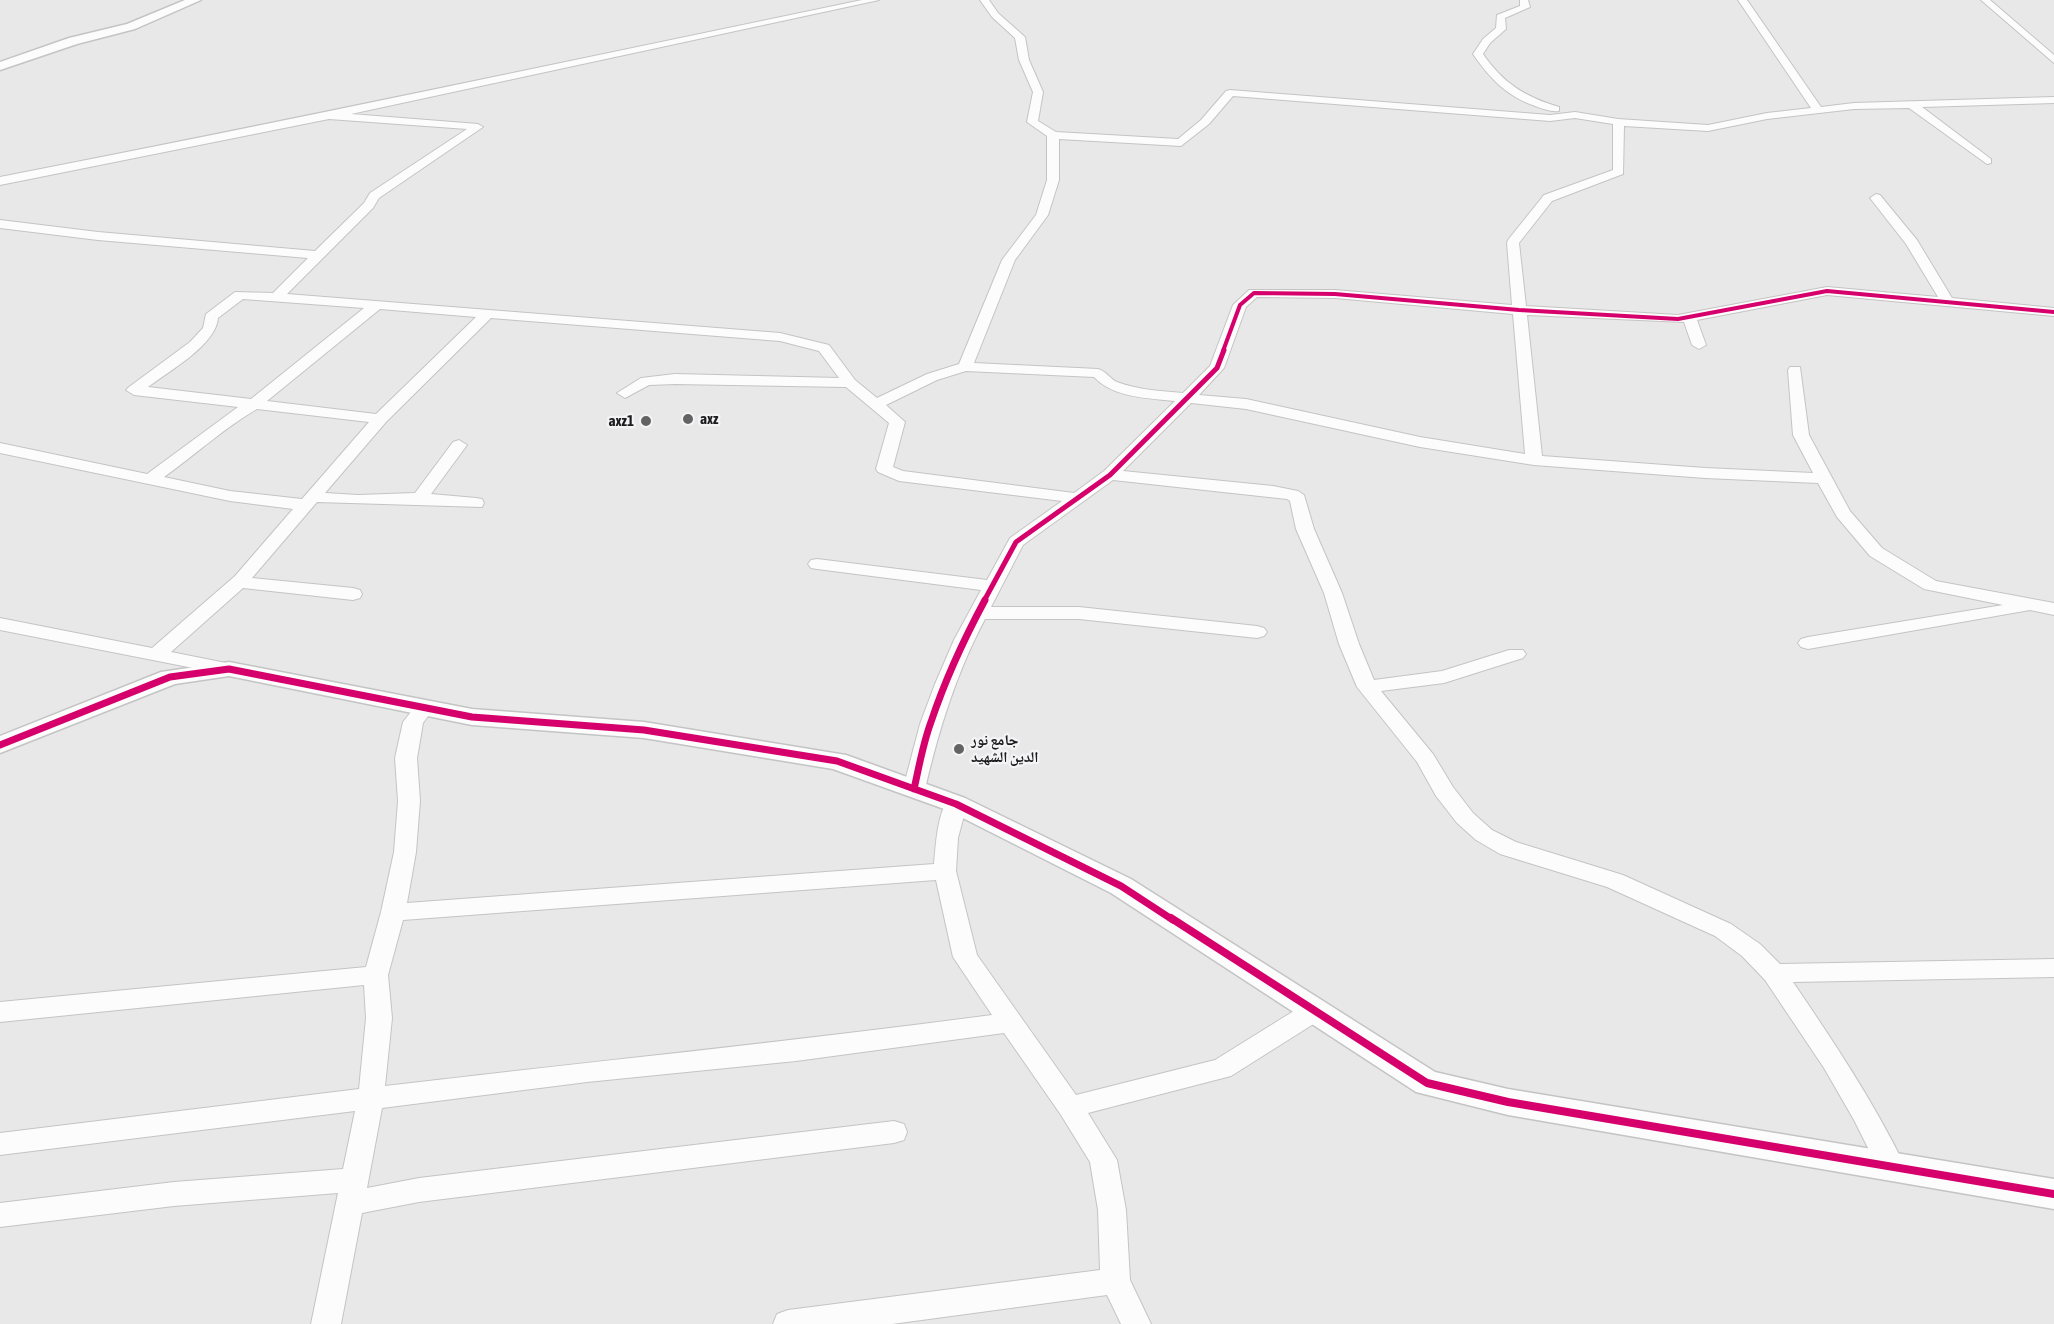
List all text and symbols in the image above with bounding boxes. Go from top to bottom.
place label: axz [700,410,718,428]
place label: axz1 [609,412,634,430]
marker: axz [681,412,695,426]
marker: axz1 [639,414,653,428]
place label: جامع نور الدين الشهيد [971,731,1039,766]
marker: جامع نور الدين الشهيد [952,742,966,756]

